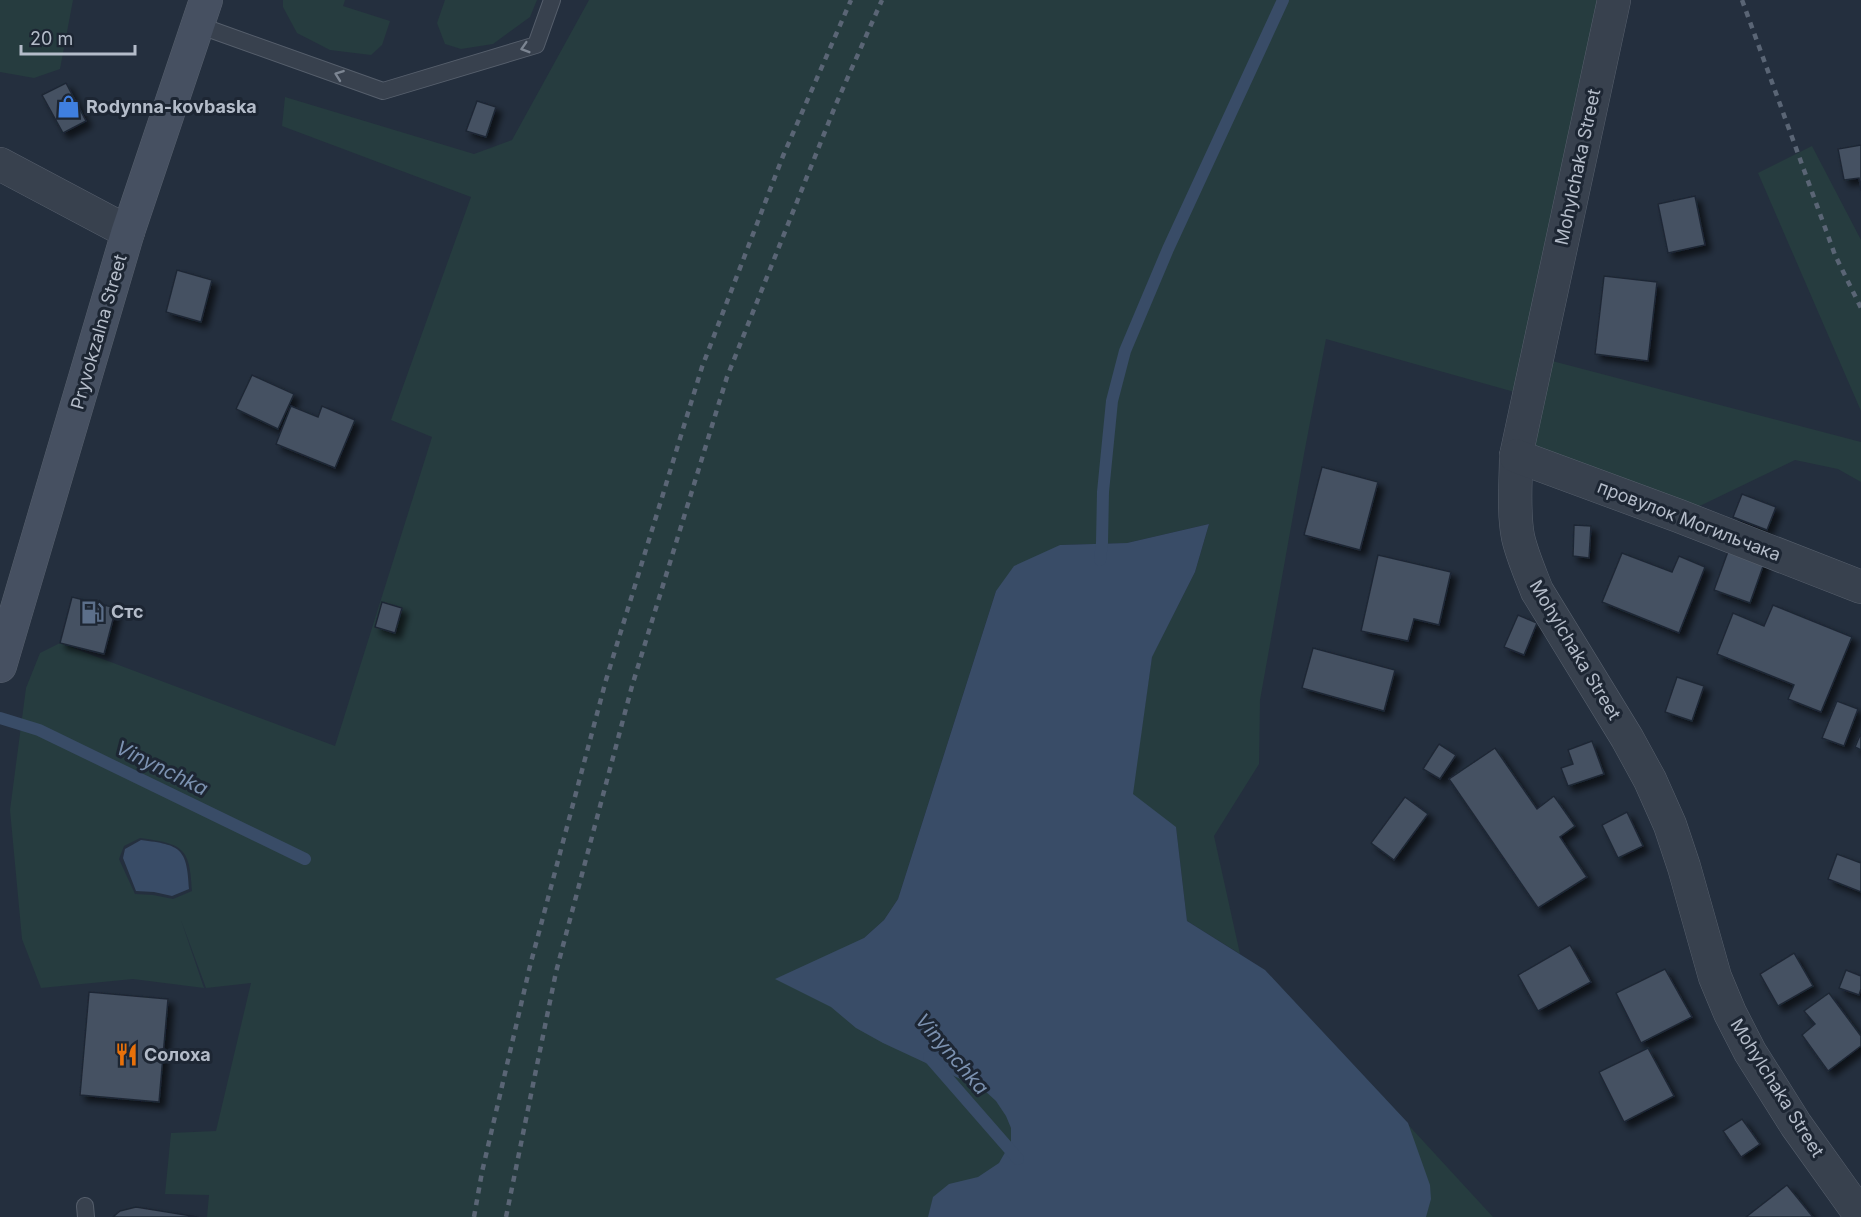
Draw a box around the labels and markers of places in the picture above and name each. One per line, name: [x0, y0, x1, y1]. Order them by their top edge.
shop icon: Rodynna-kovbaska: [55, 94, 81, 120]
place label: Rodynna-kovbaska: [86, 96, 257, 117]
fuel station icon: Стс: [80, 599, 106, 625]
place label: Стс: [111, 601, 144, 622]
restaurant icon: Солоха: [113, 1042, 139, 1068]
place label: Солоха: [144, 1044, 211, 1065]

